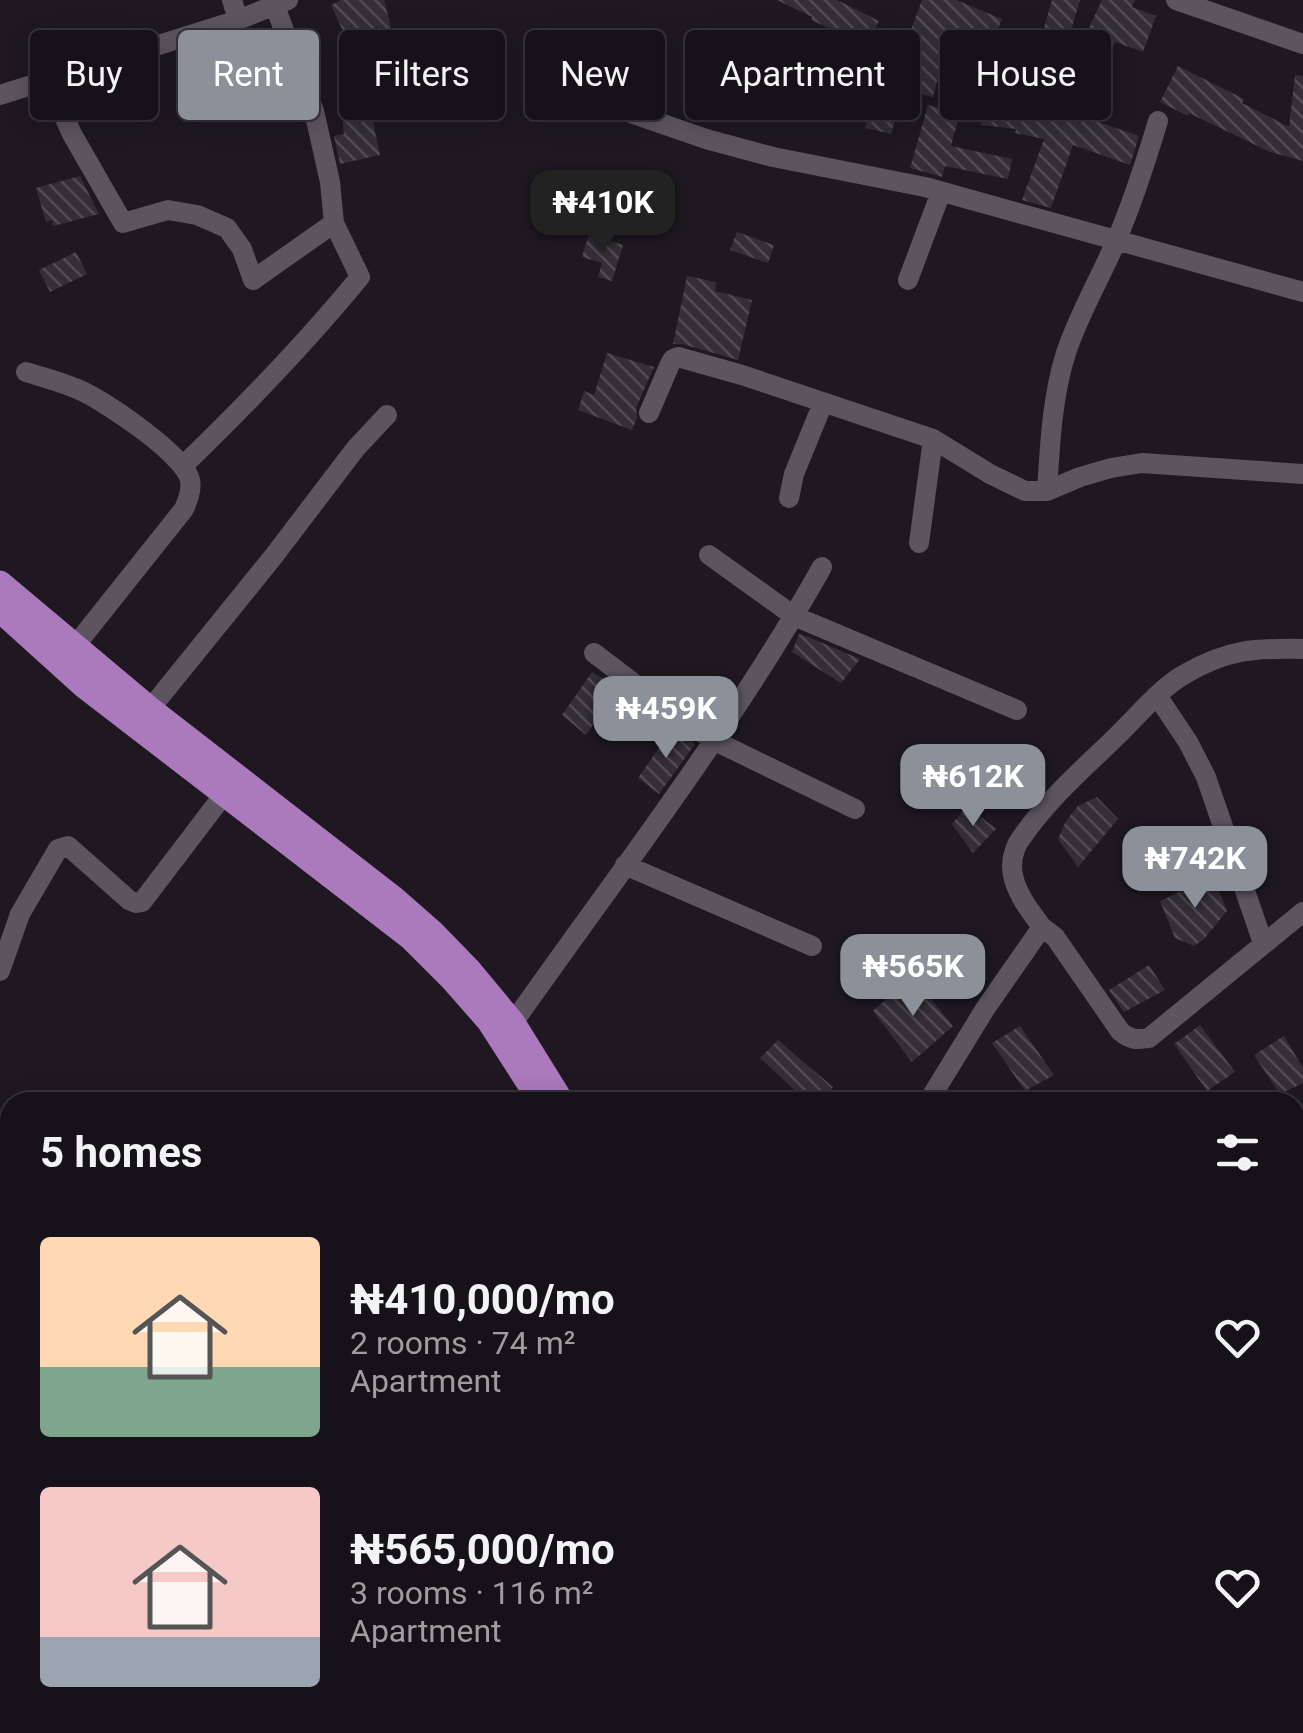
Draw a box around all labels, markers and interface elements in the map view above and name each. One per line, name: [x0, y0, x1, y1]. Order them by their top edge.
chip: Buy: [30, 30, 158, 120]
chip: Rent: [178, 30, 319, 120]
chip: Filters: [339, 30, 505, 120]
chip: New: [525, 30, 665, 120]
chip: Apartment: [685, 30, 920, 120]
chip: House: [940, 30, 1111, 120]
pin: ₦410K: [533, 170, 673, 255]
text: ₦410K: [552, 183, 654, 221]
pin: ₦459K: [596, 676, 736, 761]
text: ₦459K: [615, 689, 717, 727]
pin: ₦612K: [903, 744, 1043, 829]
text: ₦612K: [922, 757, 1024, 795]
pin: ₦742K: [1125, 826, 1265, 911]
text: ₦742K: [1144, 839, 1246, 877]
pin: ₦565K: [843, 934, 983, 1019]
text: ₦565K: [862, 947, 964, 985]
icon: filters: [1210, 1125, 1265, 1180]
text: 5 homes: [40, 1128, 202, 1177]
text: ₦410,000/mo: [350, 1275, 615, 1324]
icon: home: [120, 1277, 240, 1397]
icon: heart: [1210, 1310, 1265, 1365]
text: 2 rooms · 74 m²: [350, 1324, 575, 1362]
text: Apartment: [350, 1362, 502, 1400]
text: ₦565,000/mo: [350, 1525, 615, 1574]
icon: home: [120, 1527, 240, 1647]
icon: heart: [1210, 1560, 1265, 1615]
text: 3 rooms · 116 m²: [350, 1574, 593, 1612]
text: Apartment: [350, 1612, 502, 1650]

